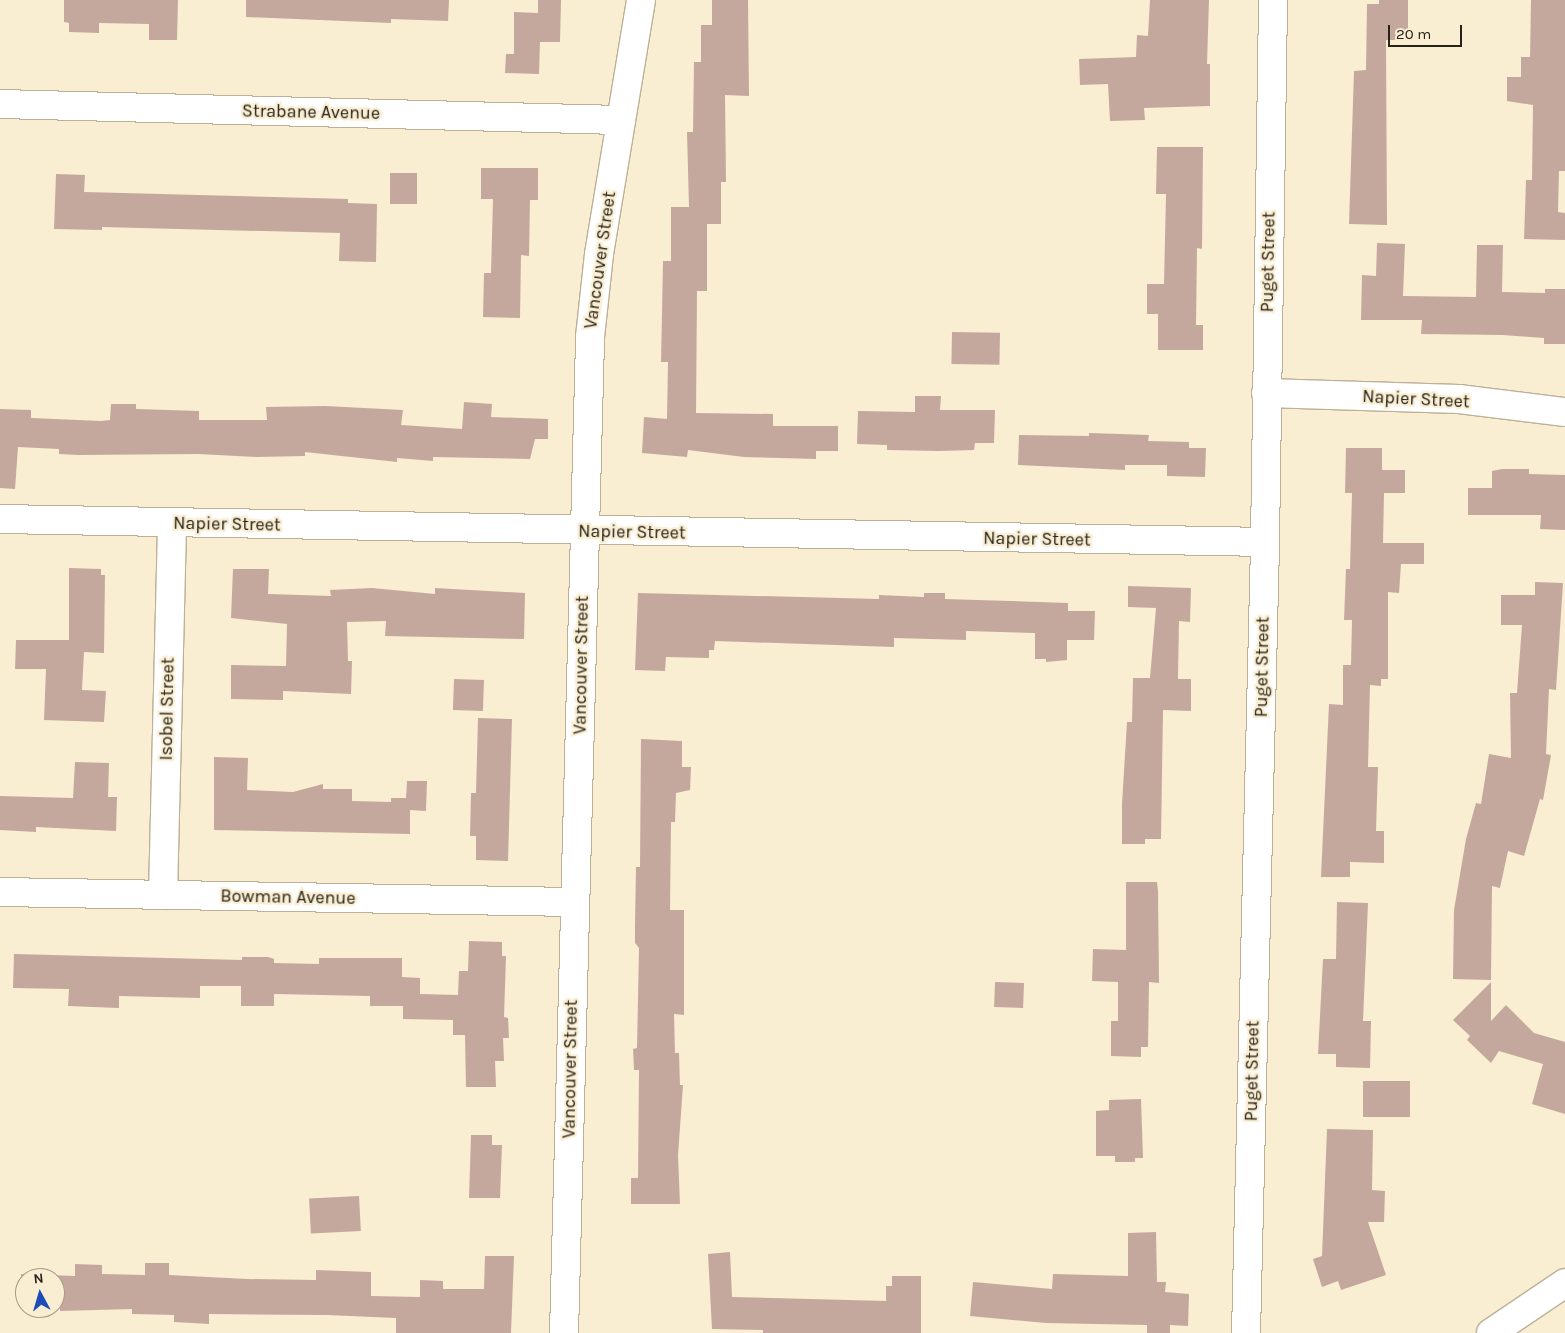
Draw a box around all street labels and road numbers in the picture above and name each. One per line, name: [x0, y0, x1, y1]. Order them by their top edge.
street label: Strabane Avenue: [242, 100, 380, 124]
street label: Vancouver Street: [580, 190, 620, 330]
street label: Puget Street: [1256, 211, 1280, 313]
street label: Napier Street: [1362, 385, 1470, 413]
street label: Napier Street: [173, 512, 281, 536]
street label: Napier Street: [578, 520, 686, 544]
street label: Napier Street: [983, 527, 1091, 551]
street label: Vancouver Street: [569, 595, 593, 735]
street label: Puget Street: [1250, 616, 1274, 718]
street label: Isobel Street: [155, 657, 179, 761]
street label: Bowman Avenue: [220, 885, 356, 909]
street label: Vancouver Street: [558, 999, 582, 1139]
street label: Puget Street: [1240, 1020, 1264, 1122]

